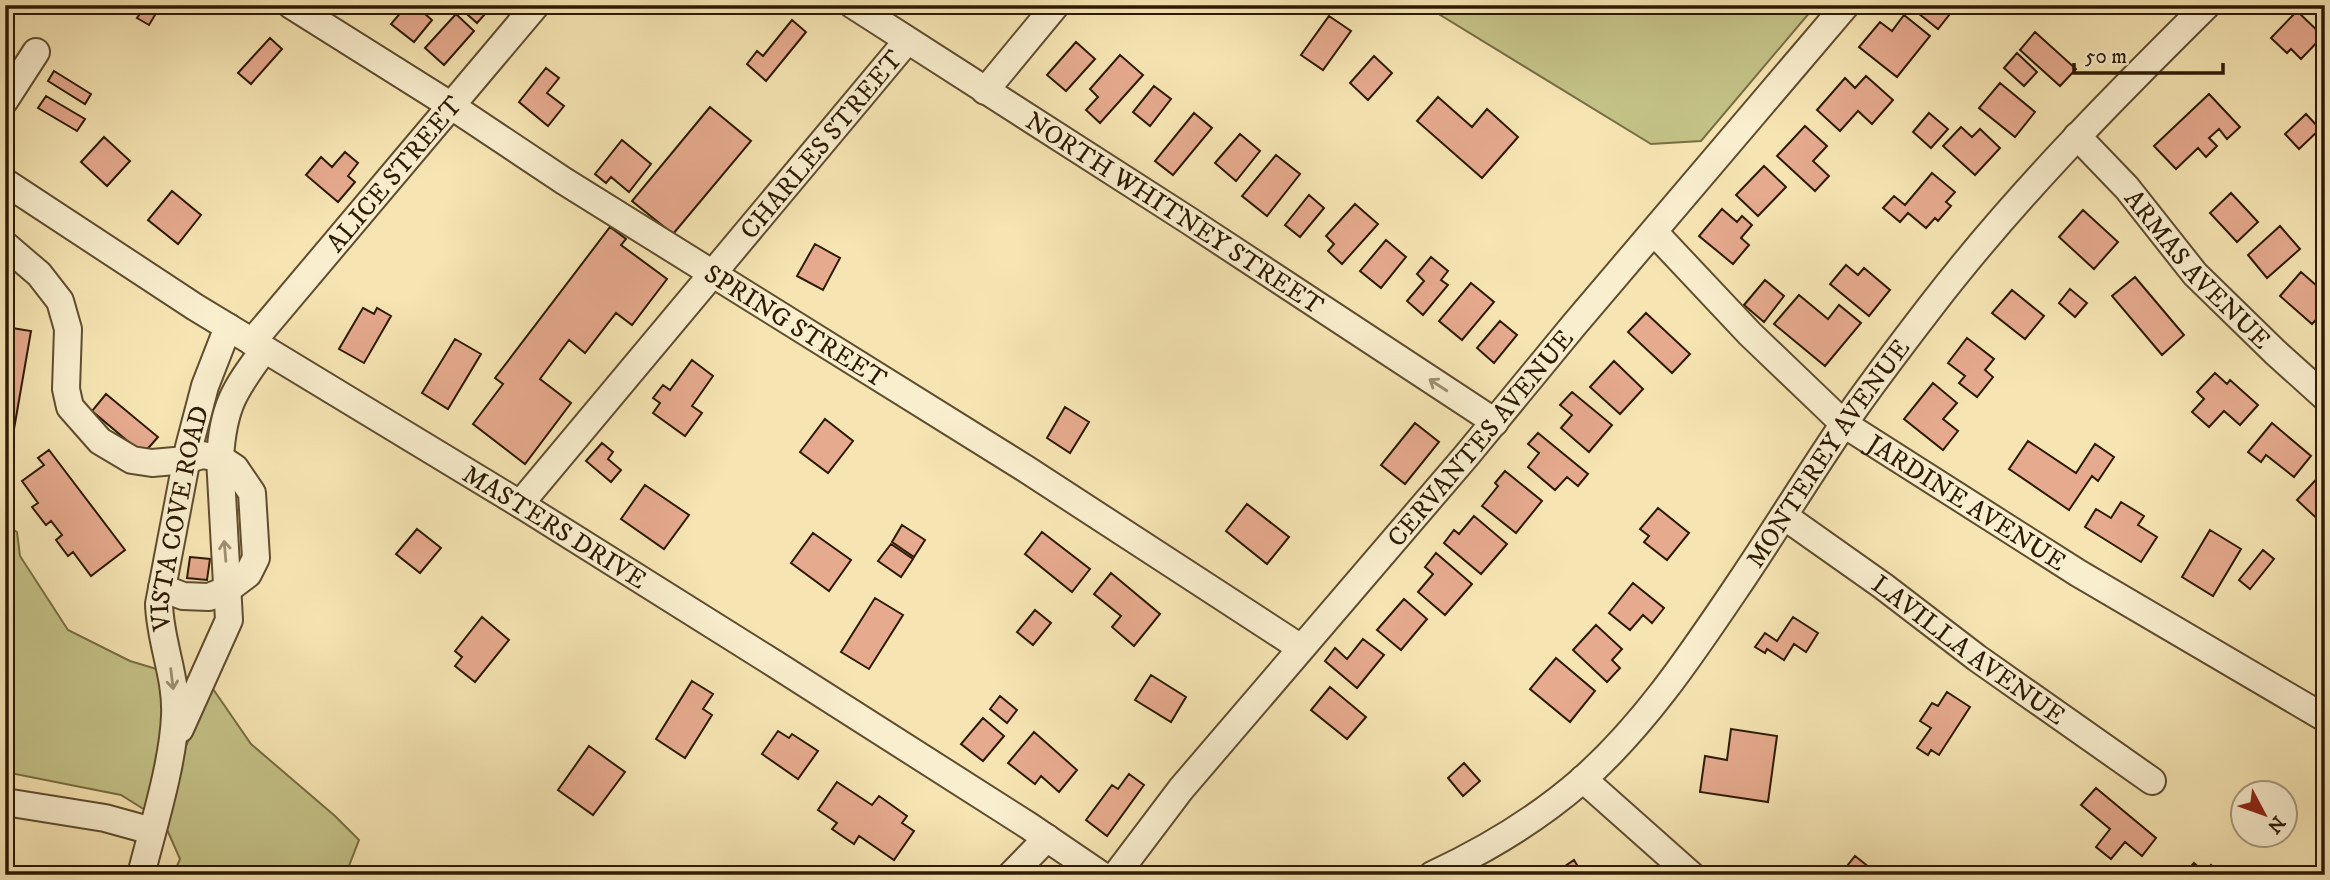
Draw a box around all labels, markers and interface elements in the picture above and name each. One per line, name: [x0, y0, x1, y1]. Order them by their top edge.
scale bar: [2074, 32, 2223, 76]
street label: CHARLES STREET: [733, 44, 911, 246]
text: 50 m: [2085, 44, 2127, 70]
street label: ALICE STREET: [320, 90, 470, 260]
street label: NORTH WHITNEY STREET: [1019, 105, 1330, 323]
street label: ARMAS AVENUE: [2117, 183, 2277, 357]
street label: SPRING STREET: [698, 258, 893, 396]
street label: CERVANTES AVENUE: [1381, 323, 1582, 554]
street label: MONTEREY AVENUE: [1739, 333, 1918, 574]
one-way arrow: [1428, 378, 1448, 392]
street label: VISTA COVE ROAD: [144, 402, 217, 634]
street label: JARDINE AVENUE: [1859, 427, 2072, 579]
street label: MASTERS DRIVE: [456, 458, 652, 597]
one-way arrow: [218, 541, 231, 563]
street label: LAVILLA AVENUE: [1865, 568, 2071, 733]
one-way arrow: [165, 667, 178, 689]
north arrow: [2228, 778, 2298, 848]
text: N: [2262, 811, 2289, 838]

